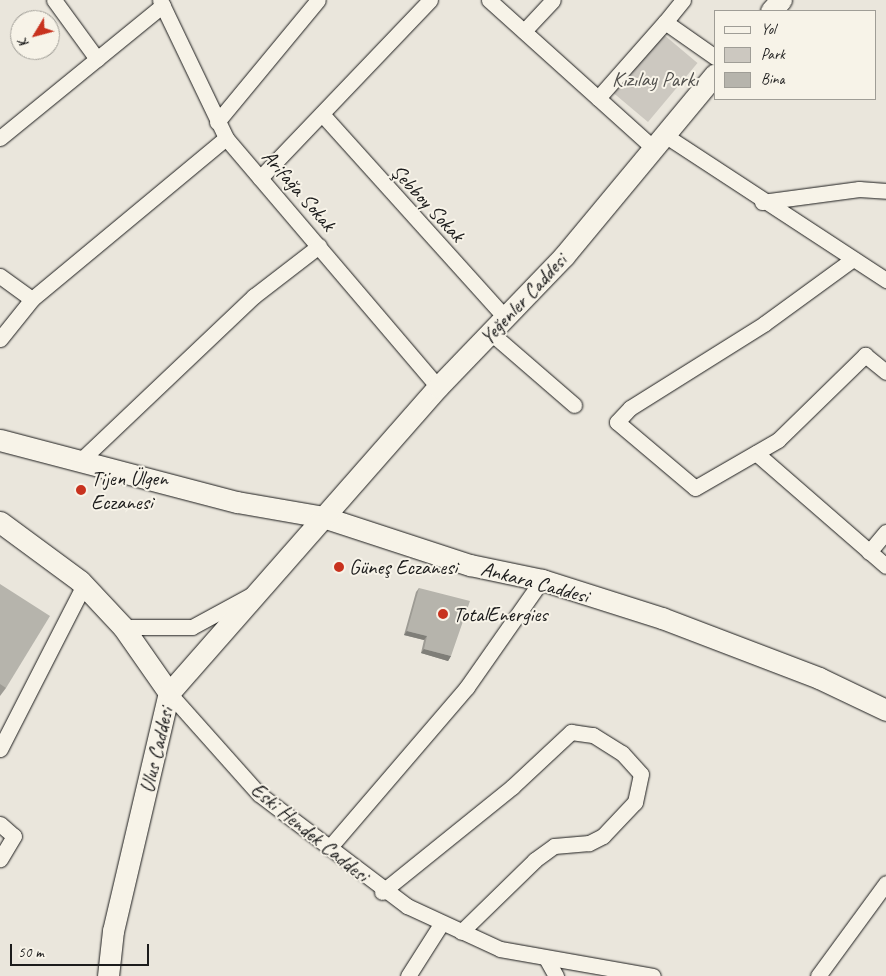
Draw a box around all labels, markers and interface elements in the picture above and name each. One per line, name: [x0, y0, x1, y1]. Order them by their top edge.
north arrow: [10, 10, 60, 60]
legend: [714, 10, 876, 100]
text: Yol: [761, 20, 776, 39]
text: K: [14, 36, 32, 52]
text: Park: [761, 45, 785, 64]
park label: Kızılay Parkı: [611, 66, 699, 92]
text: Bina: [761, 70, 785, 89]
street label: Arifağa Sokak: [257, 144, 341, 236]
street label: Şebboy Sokak: [386, 159, 470, 247]
street label: Yeğenler Caddesi: [474, 248, 572, 350]
place label: Tijen Ülgen Eczanesi: [91, 465, 168, 515]
marker: Tijen Ülgen Eczanesi: [75, 484, 87, 496]
place label: Güneş Eczanesi: [349, 554, 457, 580]
street label: Ankara Caddesi: [478, 555, 592, 609]
marker: Güneş Eczanesi: [333, 561, 345, 573]
place label: TotalEnergies: [453, 601, 547, 627]
marker: TotalEnergies: [437, 608, 449, 620]
street label: Ulus Caddesi: [134, 704, 178, 796]
street label: Eski Hendek Caddesi: [246, 777, 374, 887]
scale bar: [12, 934, 151, 966]
text: 50 m: [18, 943, 44, 962]

